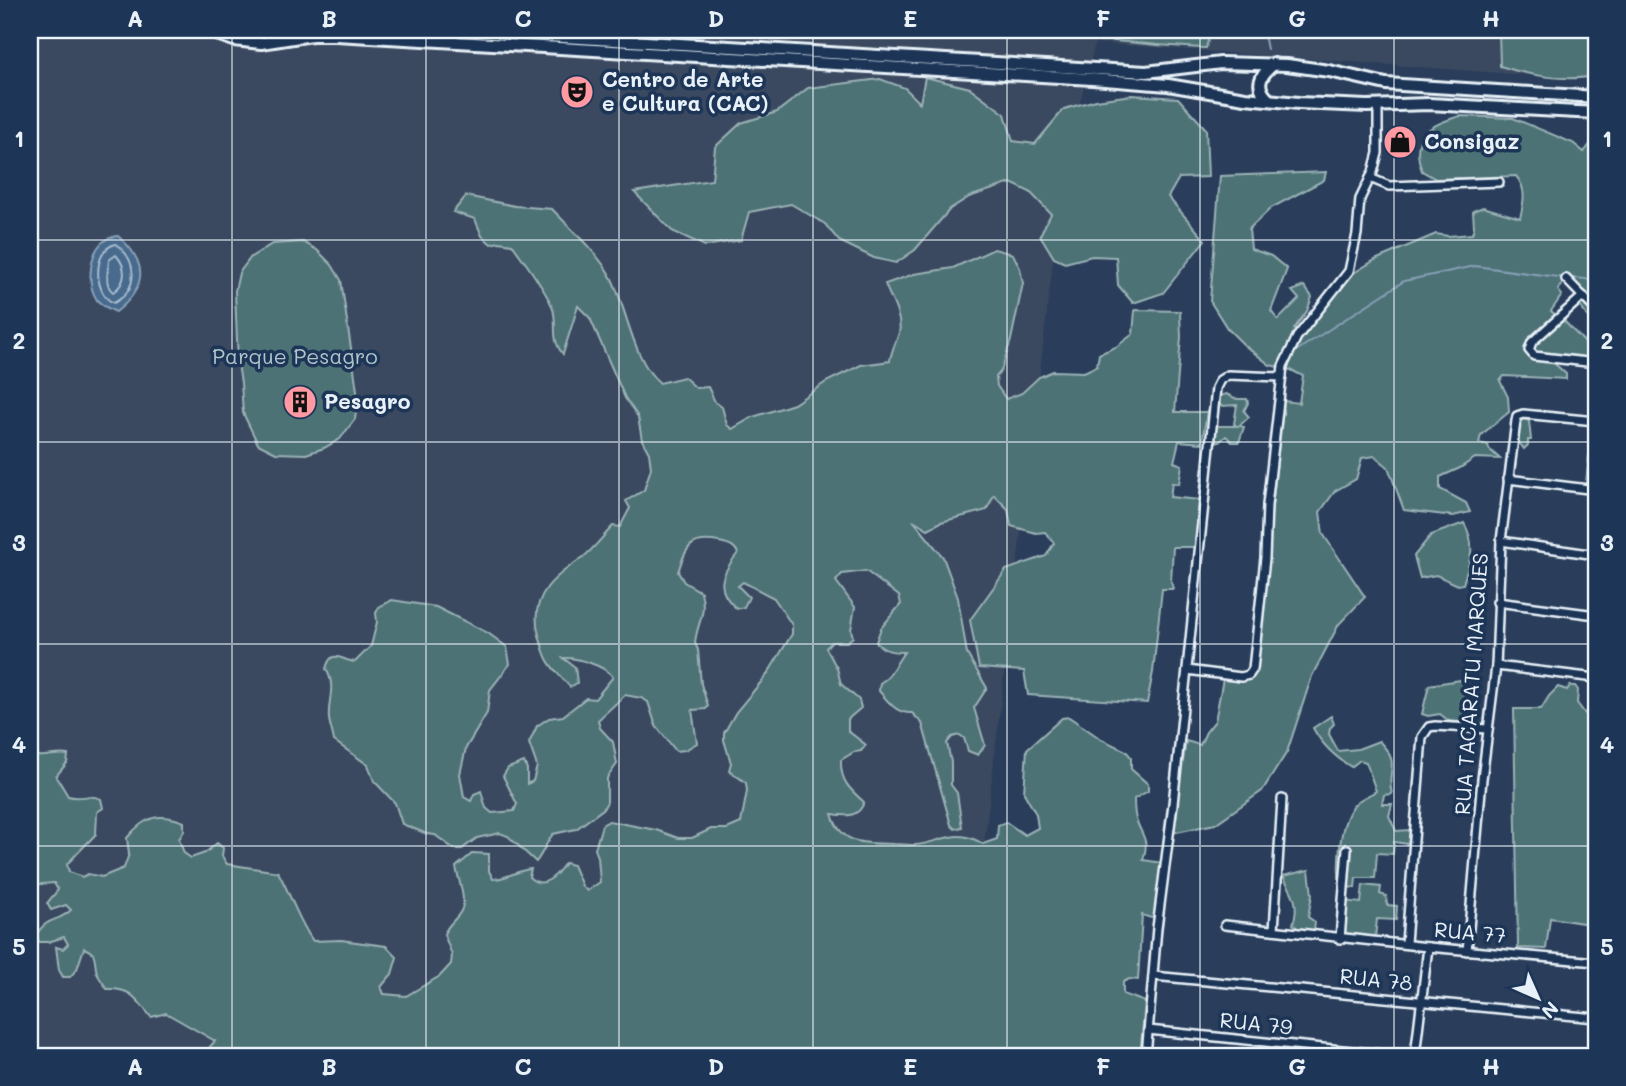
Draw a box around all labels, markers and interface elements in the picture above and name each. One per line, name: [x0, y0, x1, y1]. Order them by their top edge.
text: A: [127, 3, 143, 33]
text: B: [321, 3, 337, 33]
text: C: [514, 3, 532, 33]
text: D: [708, 3, 724, 33]
text: E: [903, 3, 917, 33]
text: F: [1096, 3, 1110, 33]
text: G: [1288, 3, 1306, 33]
text: H: [1482, 3, 1500, 33]
place label: Centro de Arte e Cultura (CAC): [602, 65, 769, 116]
theatre icon: Centro de Arte e Cultura (CAC): [558, 73, 596, 111]
text: 1: [14, 123, 24, 153]
shop icon: Consigaz: [1381, 123, 1419, 161]
text: 1: [1602, 123, 1612, 153]
place label: Consigaz: [1424, 127, 1519, 154]
text: 2: [13, 325, 25, 355]
text: 2: [1601, 325, 1613, 355]
park label: Parque Pesagro: [212, 342, 378, 369]
building icon: Pesagro: [281, 383, 319, 421]
place label: Pesagro: [324, 387, 411, 414]
text: 3: [12, 527, 26, 557]
text: 3: [1600, 527, 1614, 557]
street label: RUA TACARATU MARQUES: [1448, 552, 1493, 816]
text: 4: [12, 729, 26, 759]
text: 4: [1600, 729, 1614, 759]
street label: RUA 77: [1433, 915, 1507, 948]
text: 5: [12, 931, 26, 961]
text: 5: [1600, 931, 1614, 961]
street label: RUA 78: [1338, 961, 1414, 996]
north arrow: [1504, 964, 1574, 1034]
text: N: [1536, 996, 1564, 1024]
street label: RUA 79: [1219, 1005, 1294, 1040]
text: A: [127, 1051, 143, 1081]
text: B: [321, 1051, 337, 1081]
text: C: [514, 1051, 532, 1081]
text: D: [708, 1051, 724, 1081]
text: E: [903, 1051, 917, 1081]
text: F: [1096, 1051, 1110, 1081]
text: G: [1288, 1051, 1306, 1081]
text: H: [1482, 1051, 1500, 1081]

